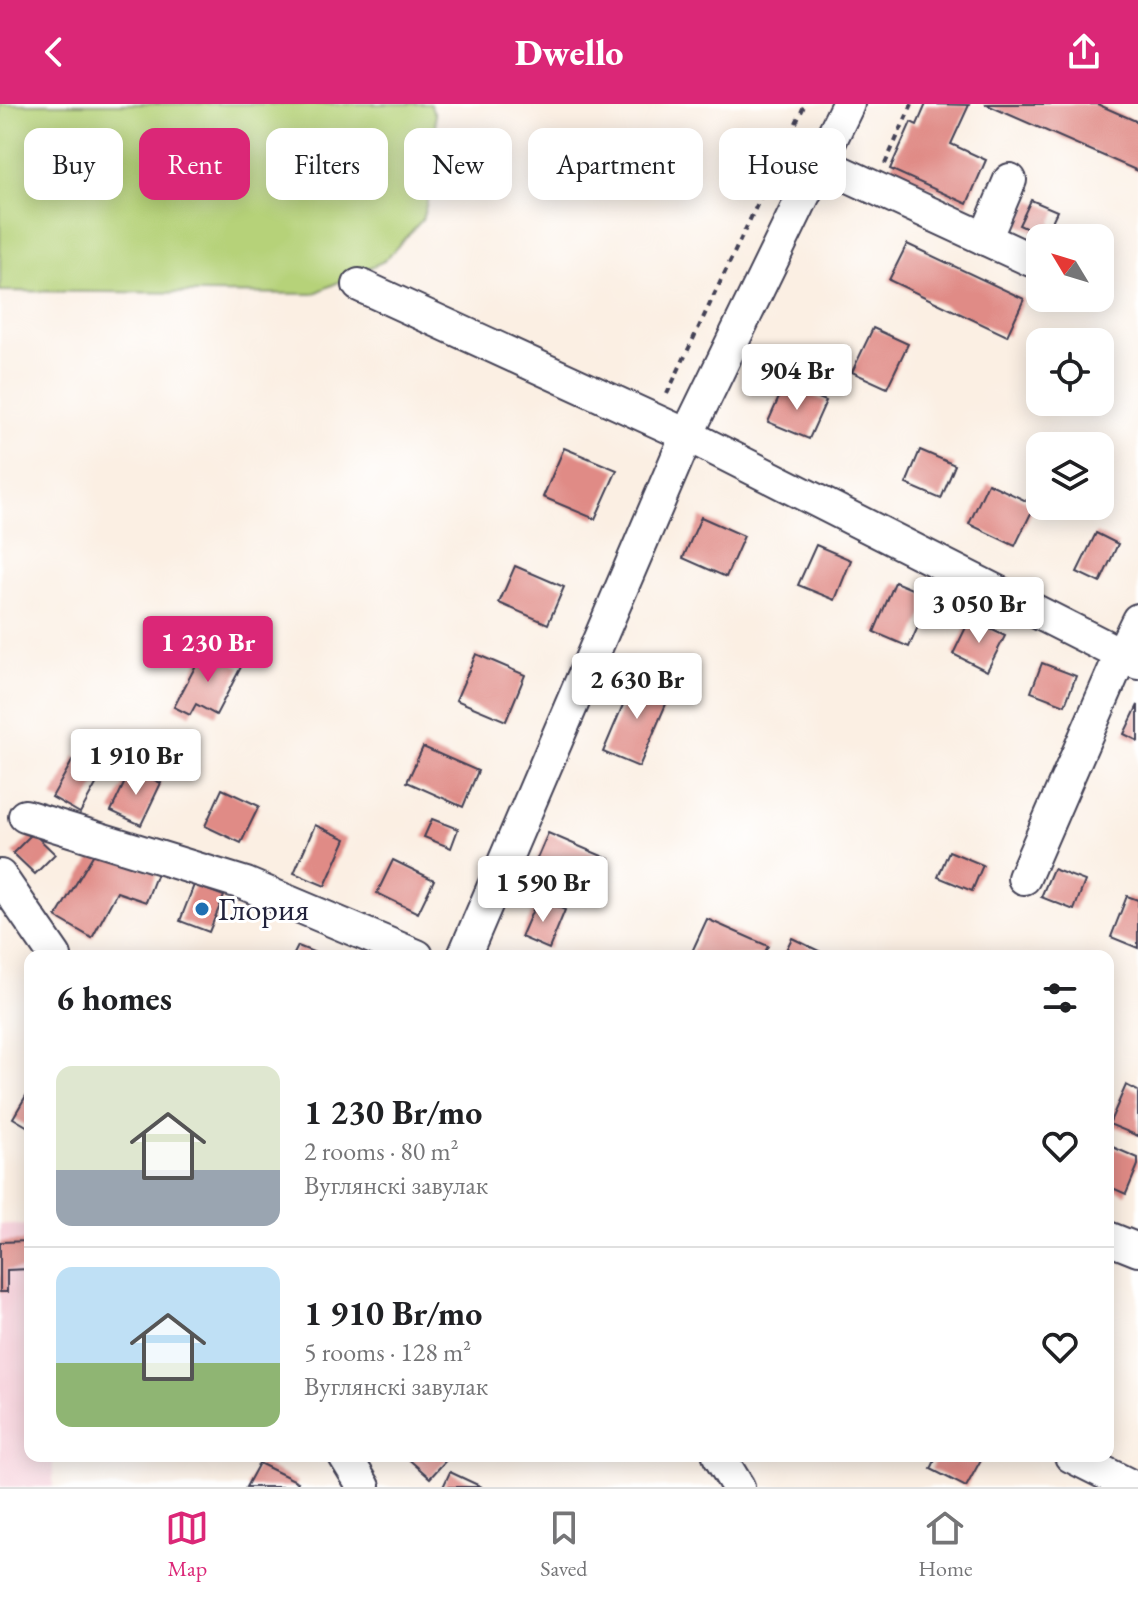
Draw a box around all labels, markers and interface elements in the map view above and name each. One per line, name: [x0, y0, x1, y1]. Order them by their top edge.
text: Dwello: [515, 29, 623, 76]
icon: back: [32, 30, 76, 74]
icon: share: [1062, 30, 1106, 74]
chip: Buy: [24, 128, 123, 200]
chip: Rent: [139, 128, 250, 200]
chip: Filters: [266, 128, 388, 200]
chip: New: [404, 128, 512, 200]
chip: Apartment: [528, 128, 703, 200]
chip: House: [719, 128, 846, 200]
north arrow: [1026, 224, 1114, 312]
map controls: [1026, 224, 1114, 520]
button: locate: [1026, 328, 1114, 416]
pin: 904 Br: [732, 344, 862, 412]
text: 904 Br: [760, 353, 834, 387]
button: layers: [1026, 432, 1114, 520]
pin: 3 050 Br: [896, 577, 1062, 645]
text: 3 050 Br: [932, 586, 1026, 620]
pin: 1 230 Br: [125, 616, 291, 684]
text: 1 230 Br: [161, 625, 255, 659]
pin: 2 630 Br: [554, 653, 720, 721]
text: 2 630 Br: [590, 662, 684, 696]
pin: 1 910 Br: [53, 729, 219, 797]
text: 1 910 Br: [89, 738, 183, 772]
pin: 1 590 Br: [460, 856, 626, 924]
text: 1 590 Br: [496, 865, 590, 899]
place label: Глория: [218, 888, 309, 930]
marker: Глория: [193, 900, 211, 918]
text: 6 homes: [56, 976, 172, 1020]
icon: filters: [1038, 976, 1082, 1020]
text: 1 230 Br/mo: [304, 1090, 482, 1134]
icon: home: [120, 1098, 216, 1194]
icon: heart: [1038, 1124, 1082, 1168]
text: 2 rooms · 80 m²: [304, 1134, 459, 1168]
text: Вуглянскі завулак: [304, 1168, 488, 1202]
text: 1 910 Br/mo: [304, 1291, 482, 1335]
icon: home: [120, 1299, 216, 1395]
icon: heart: [1038, 1325, 1082, 1369]
text: 5 rooms · 128 m²: [304, 1335, 471, 1369]
text: Вуглянскі завулак: [304, 1369, 488, 1403]
tab: Map: [165, 1506, 209, 1583]
tab: Saved: [540, 1506, 587, 1583]
tab: Home: [918, 1506, 973, 1583]

